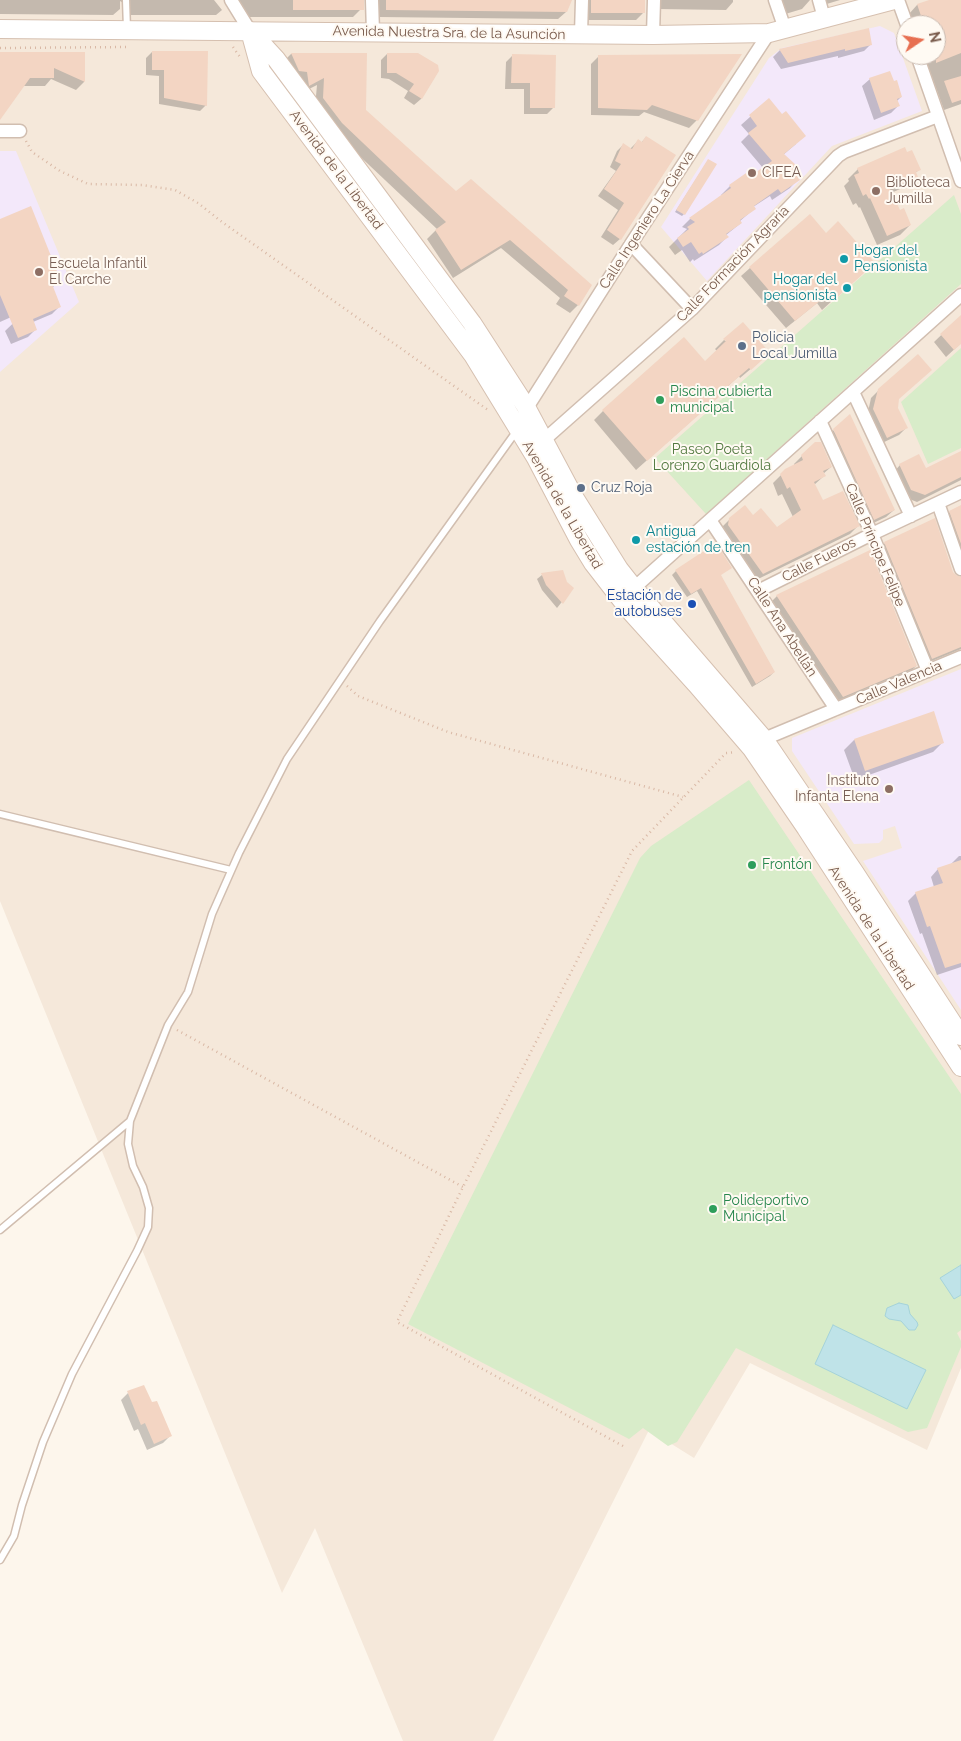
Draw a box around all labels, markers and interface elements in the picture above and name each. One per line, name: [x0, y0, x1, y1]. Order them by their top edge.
north arrow: [896, 15, 946, 65]
street label: Avenida Nuestra Sra. de la Asunción: [332, 23, 566, 43]
text: N: [926, 30, 944, 44]
street label: Avenida de la Libertad: [286, 107, 386, 233]
street label: Calle Ingeniero La Cierva: [596, 148, 698, 292]
place label: CIFEA: [762, 165, 801, 181]
marker: CIFEA: [746, 167, 758, 179]
place label: Biblioteca Jumilla: [886, 175, 950, 208]
marker: Biblioteca Jumilla: [870, 185, 882, 197]
street label: Calle Formación Agraria: [673, 202, 793, 326]
place label: Hogar del Pensionista: [854, 243, 927, 276]
marker: Hogar del Pensionista: [838, 253, 850, 265]
place label: Escuela Infantil El Carche: [49, 256, 147, 288]
marker: Escuela Infantil El Carche: [33, 266, 45, 278]
place label: Hogar del pensionista: [764, 272, 837, 304]
marker: Hogar del pensionista: [841, 282, 853, 294]
place label: Policia Local Jumilla: [752, 330, 837, 362]
marker: Policia Local Jumilla: [736, 340, 748, 352]
place label: Piscina cubierta municipal: [670, 384, 772, 417]
marker: Piscina cubierta municipal: [654, 394, 666, 406]
street label: Avenida de la Libertad: [518, 438, 606, 572]
park label: Paseo Poeta Lorenzo Guardiola: [653, 442, 771, 474]
place label: Cruz Roja: [591, 480, 652, 496]
street label: Calle Príncipe Felipe: [841, 481, 909, 609]
marker: Cruz Roja: [575, 482, 587, 494]
place label: Antigua estación de tren: [646, 524, 750, 556]
marker: Antigua estación de tren: [630, 534, 642, 546]
street label: Calle Fueros: [779, 534, 859, 586]
street label: Calle Ana Abellán: [744, 574, 820, 680]
place label: Estación de autobuses: [607, 588, 682, 620]
marker: Estación de autobuses: [686, 598, 698, 610]
street label: Calle Valencia: [854, 657, 944, 709]
place label: Instituto Infanta Elena: [795, 773, 879, 806]
marker: Instituto Infanta Elena: [883, 783, 895, 795]
place label: Frontón: [762, 857, 812, 873]
marker: Frontón: [746, 859, 758, 871]
street label: Avenida de la Libertad: [824, 863, 918, 993]
place label: Polideportivo Municipal: [723, 1193, 809, 1226]
marker: Polideportivo Municipal: [707, 1203, 719, 1215]

